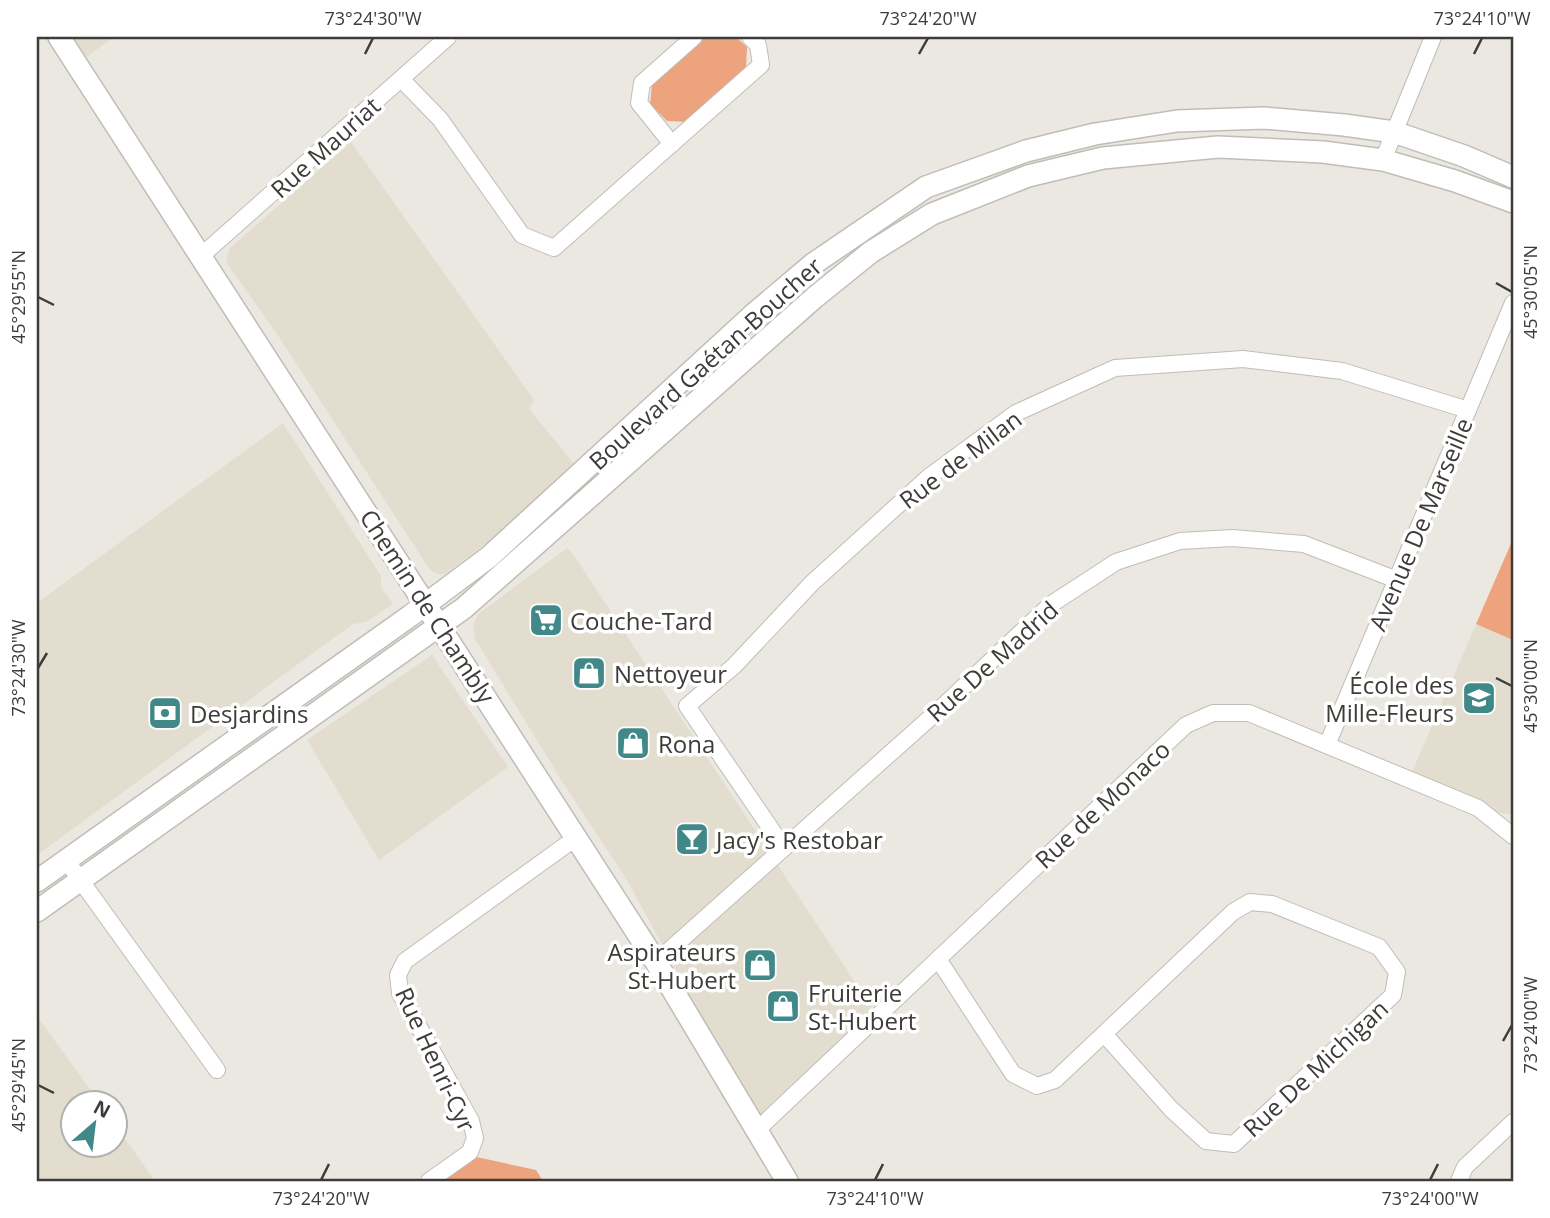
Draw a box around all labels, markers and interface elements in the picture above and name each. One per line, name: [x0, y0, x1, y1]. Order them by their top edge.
text: 73°24'30"W: [324, 6, 422, 30]
text: 73°24'20"W: [879, 6, 977, 30]
text: 73°24'10"W: [1433, 6, 1531, 30]
street label: Rue Mauriat: [263, 89, 387, 205]
text: 45°30'05"N: [1518, 245, 1542, 339]
street label: Boulevard Gaétan-Boucher: [581, 249, 829, 477]
text: 45°29'55"N: [6, 250, 30, 344]
street label: Rue de Milan: [892, 402, 1028, 516]
street label: Avenue De Marseille: [1360, 413, 1480, 635]
street label: Chemin de Chambly: [353, 503, 504, 710]
street label: Rue De Madrid: [919, 593, 1065, 729]
supermarket icon: Couche-Tard: [527, 601, 565, 639]
place label: Couche-Tard: [570, 604, 713, 637]
text: 73°24'30"W: [6, 619, 30, 717]
text: 45°30'00"N: [1518, 639, 1542, 733]
shop icon: Nettoyeur: [570, 654, 608, 692]
place label: Nettoyeur: [614, 657, 727, 690]
place label: École des Mille-Fleurs: [1325, 668, 1454, 729]
school or university icon: École des Mille-Fleurs: [1460, 679, 1498, 717]
bank icon: Desjardins: [146, 694, 184, 732]
place label: Desjardins: [190, 697, 308, 730]
shop icon: Rona: [614, 724, 652, 762]
place label: Rona: [658, 727, 715, 760]
street label: Rue de Monaco: [1027, 733, 1177, 875]
bar icon: Jacy's Restobar: [673, 820, 711, 858]
place label: Jacy's Restobar: [714, 823, 883, 856]
place label: Aspirateurs St-Hubert: [608, 935, 736, 996]
shop icon: Aspirateurs St-Hubert: [741, 946, 779, 984]
place label: Fruiterie St-Hubert: [808, 976, 916, 1037]
text: 73°24'00"W: [1518, 976, 1542, 1074]
street label: Rue Henri-Cyr: [388, 981, 484, 1137]
shop icon: Fruiterie St-Hubert: [764, 987, 802, 1025]
street label: Rue De Michigan: [1235, 992, 1395, 1144]
text: 45°29'45"N: [6, 1038, 30, 1132]
north arrow: [60, 1088, 130, 1158]
text: N: [89, 1094, 115, 1124]
text: 73°24'20"W: [272, 1186, 370, 1210]
text: 73°24'10"W: [826, 1186, 924, 1210]
text: 73°24'00"W: [1381, 1186, 1479, 1210]

